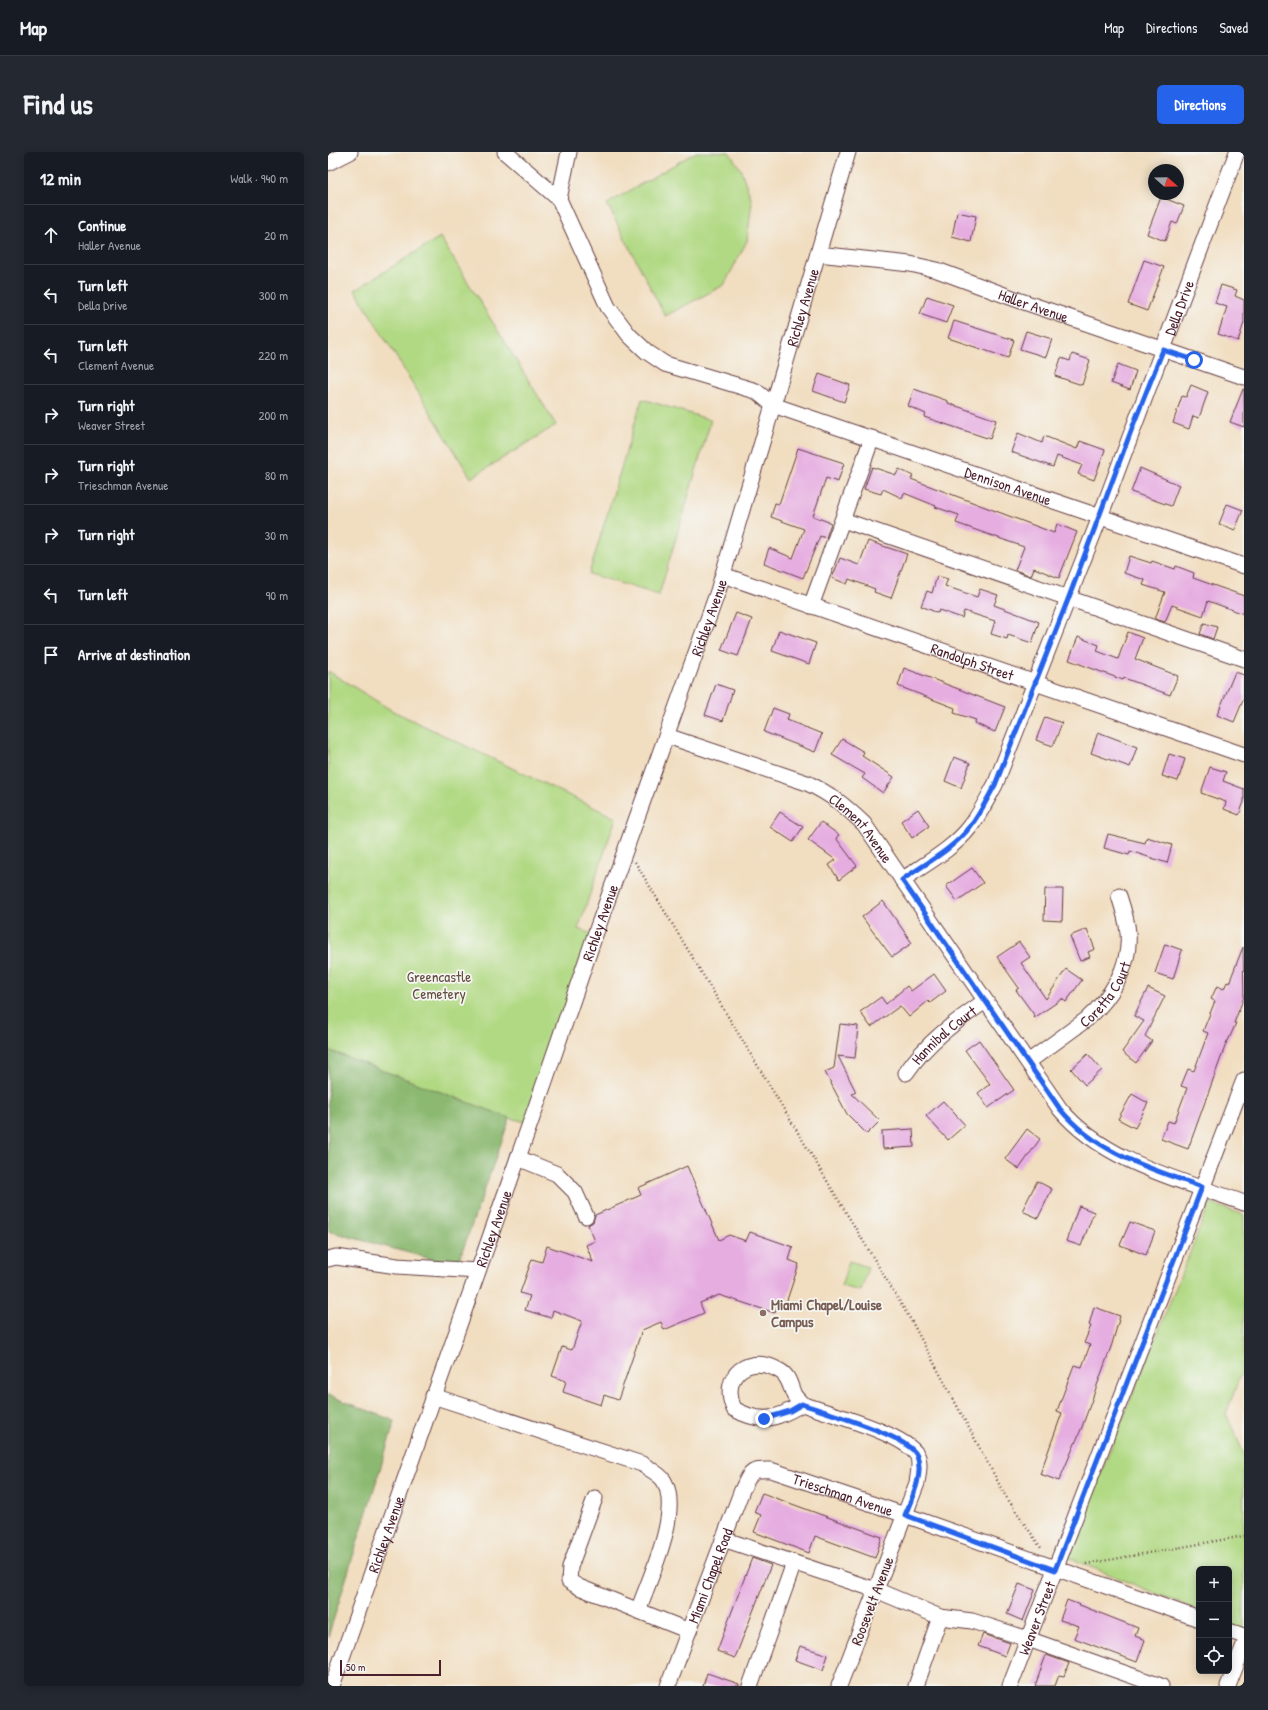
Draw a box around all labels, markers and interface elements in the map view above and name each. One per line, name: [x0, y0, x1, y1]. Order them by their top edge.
text: Map: [20, 15, 47, 41]
text: Map: [1104, 18, 1124, 37]
text: Directions: [1146, 18, 1197, 37]
text: Saved: [1219, 18, 1248, 37]
text: Find us: [24, 85, 93, 123]
button: Directions: [1157, 85, 1244, 124]
north arrow: [1148, 164, 1184, 200]
text: 12 min: [40, 167, 81, 190]
text: Walk · 940 m: [230, 169, 288, 187]
text: Continue: [78, 215, 126, 236]
icon: ahead: [40, 224, 62, 246]
text: 20 m: [264, 226, 288, 244]
text: Haller Avenue: [78, 236, 141, 254]
street label: Richley Avenue: [781, 266, 823, 349]
text: Turn left: [78, 275, 128, 296]
street label: Della Drive: [1159, 277, 1198, 338]
street label: Haller Avenue: [996, 283, 1071, 327]
icon: left: [40, 284, 62, 306]
text: 300 m: [259, 286, 288, 304]
text: Della Drive: [78, 296, 128, 314]
text: Turn left: [78, 335, 128, 356]
icon: left: [40, 344, 62, 366]
text: 220 m: [258, 346, 288, 364]
route start: [1185, 351, 1203, 369]
text: Clement Avenue: [78, 356, 154, 374]
text: Turn right: [78, 395, 134, 416]
icon: right: [40, 404, 62, 426]
text: 200 m: [258, 406, 288, 424]
text: Weaver Street: [78, 416, 145, 434]
text: Turn right: [78, 455, 134, 476]
street label: Dennison Avenue: [962, 461, 1054, 510]
icon: right: [40, 464, 62, 486]
text: 80 m: [265, 466, 288, 484]
text: Trieschman Avenue: [78, 476, 168, 494]
icon: right: [40, 524, 62, 546]
text: Turn right: [78, 524, 134, 545]
text: 30 m: [265, 526, 288, 544]
street label: Richley Avenue: [685, 576, 731, 659]
icon: left: [40, 584, 62, 606]
text: Turn left: [78, 584, 128, 605]
text: 90 m: [266, 586, 288, 604]
street label: Randolph Street: [928, 637, 1018, 686]
icon: arrive: [40, 644, 62, 666]
text: Arrive at destination: [78, 644, 190, 665]
street label: Clement Avenue: [825, 788, 898, 867]
street label: Richley Avenue: [576, 881, 623, 964]
street label: Coretta Court: [1075, 958, 1135, 1032]
park label: Greencastle Cemetery: [407, 966, 471, 1004]
street label: Hannibal Court: [906, 1000, 981, 1069]
street label: Richley Avenue: [470, 1187, 516, 1270]
place label: Miami Chapel/Louise Campus: [771, 1294, 882, 1333]
marker: Miami Chapel/Louise Campus: [758, 1308, 768, 1318]
route end: [755, 1410, 773, 1428]
street label: Trieschman Avenue: [790, 1468, 896, 1521]
street label: Richley Avenue: [362, 1493, 409, 1575]
street label: Miami Chapel Road: [682, 1525, 737, 1626]
street label: Roosevelt Avenue: [845, 1554, 899, 1648]
map controls: [1196, 1566, 1232, 1674]
button: +: [1196, 1566, 1232, 1602]
street label: Weaver Street: [1013, 1577, 1060, 1658]
button: −: [1196, 1602, 1232, 1638]
button: locate: [1196, 1638, 1232, 1674]
scale bar: [340, 1658, 441, 1677]
text: 50 m: [346, 1660, 366, 1674]

